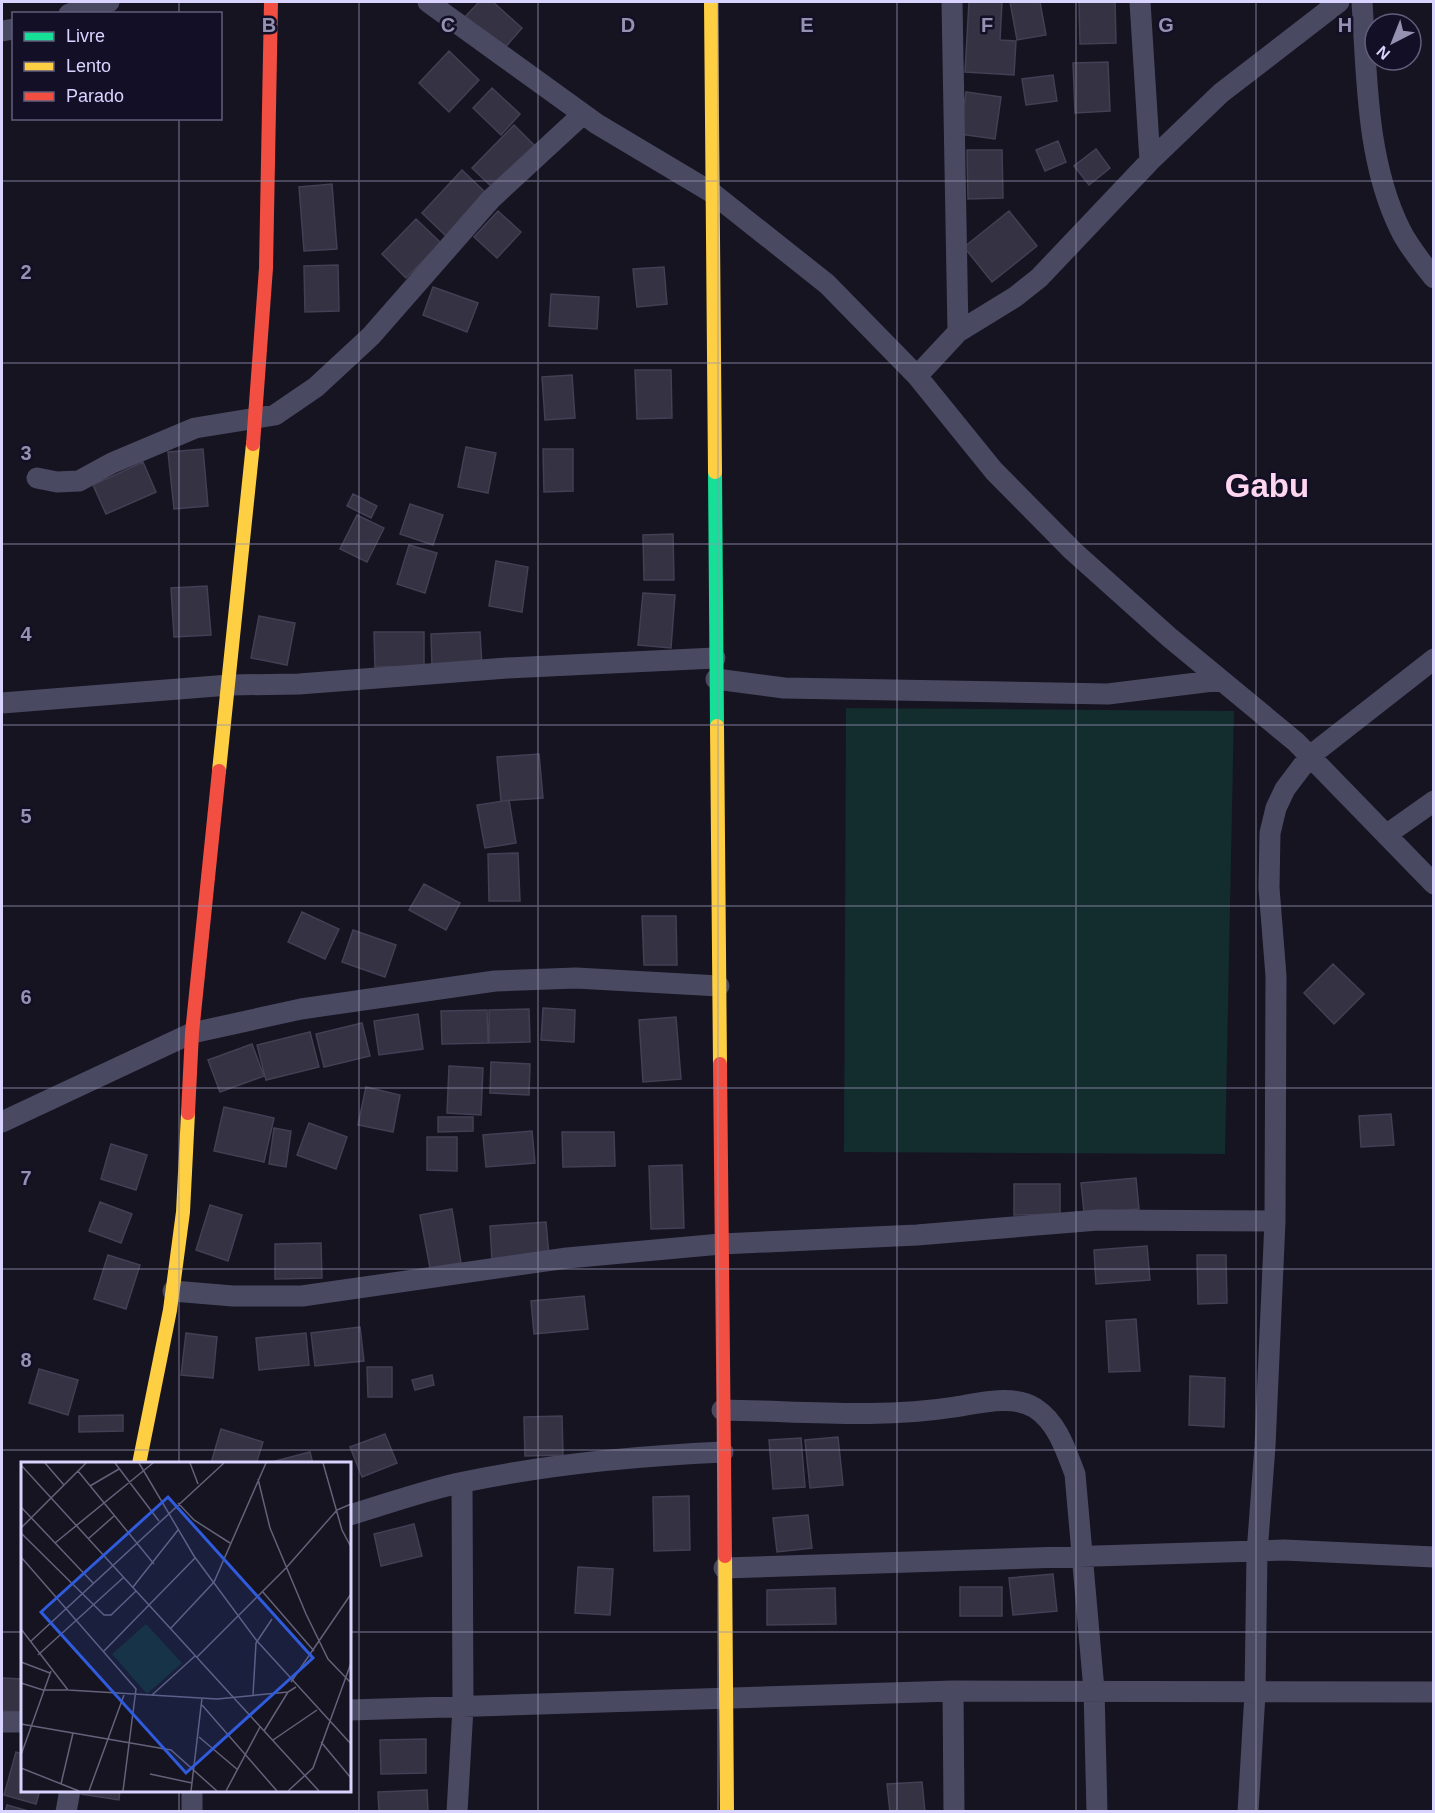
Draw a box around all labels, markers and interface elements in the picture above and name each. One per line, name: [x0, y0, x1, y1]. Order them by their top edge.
legend: [12, 12, 222, 120]
north arrow: [1363, 12, 1423, 72]
text: B: [262, 14, 276, 36]
text: C: [441, 14, 455, 36]
text: D: [621, 14, 635, 36]
text: E: [800, 14, 814, 36]
text: F: [981, 14, 993, 36]
text: G: [1158, 14, 1174, 36]
text: H: [1338, 14, 1352, 36]
text: Livre: [66, 26, 105, 46]
text: N: [1373, 43, 1393, 63]
text: Lento: [66, 56, 111, 76]
text: Parado: [66, 86, 124, 106]
text: 2: [20, 261, 32, 283]
text: 3: [20, 442, 32, 464]
district label: Gabu: [1225, 467, 1309, 504]
text: 4: [20, 623, 32, 645]
text: 5: [20, 805, 32, 827]
text: 6: [20, 986, 32, 1008]
text: 7: [20, 1167, 32, 1189]
text: 8: [20, 1349, 32, 1371]
inset map: [21, 1462, 351, 1792]

